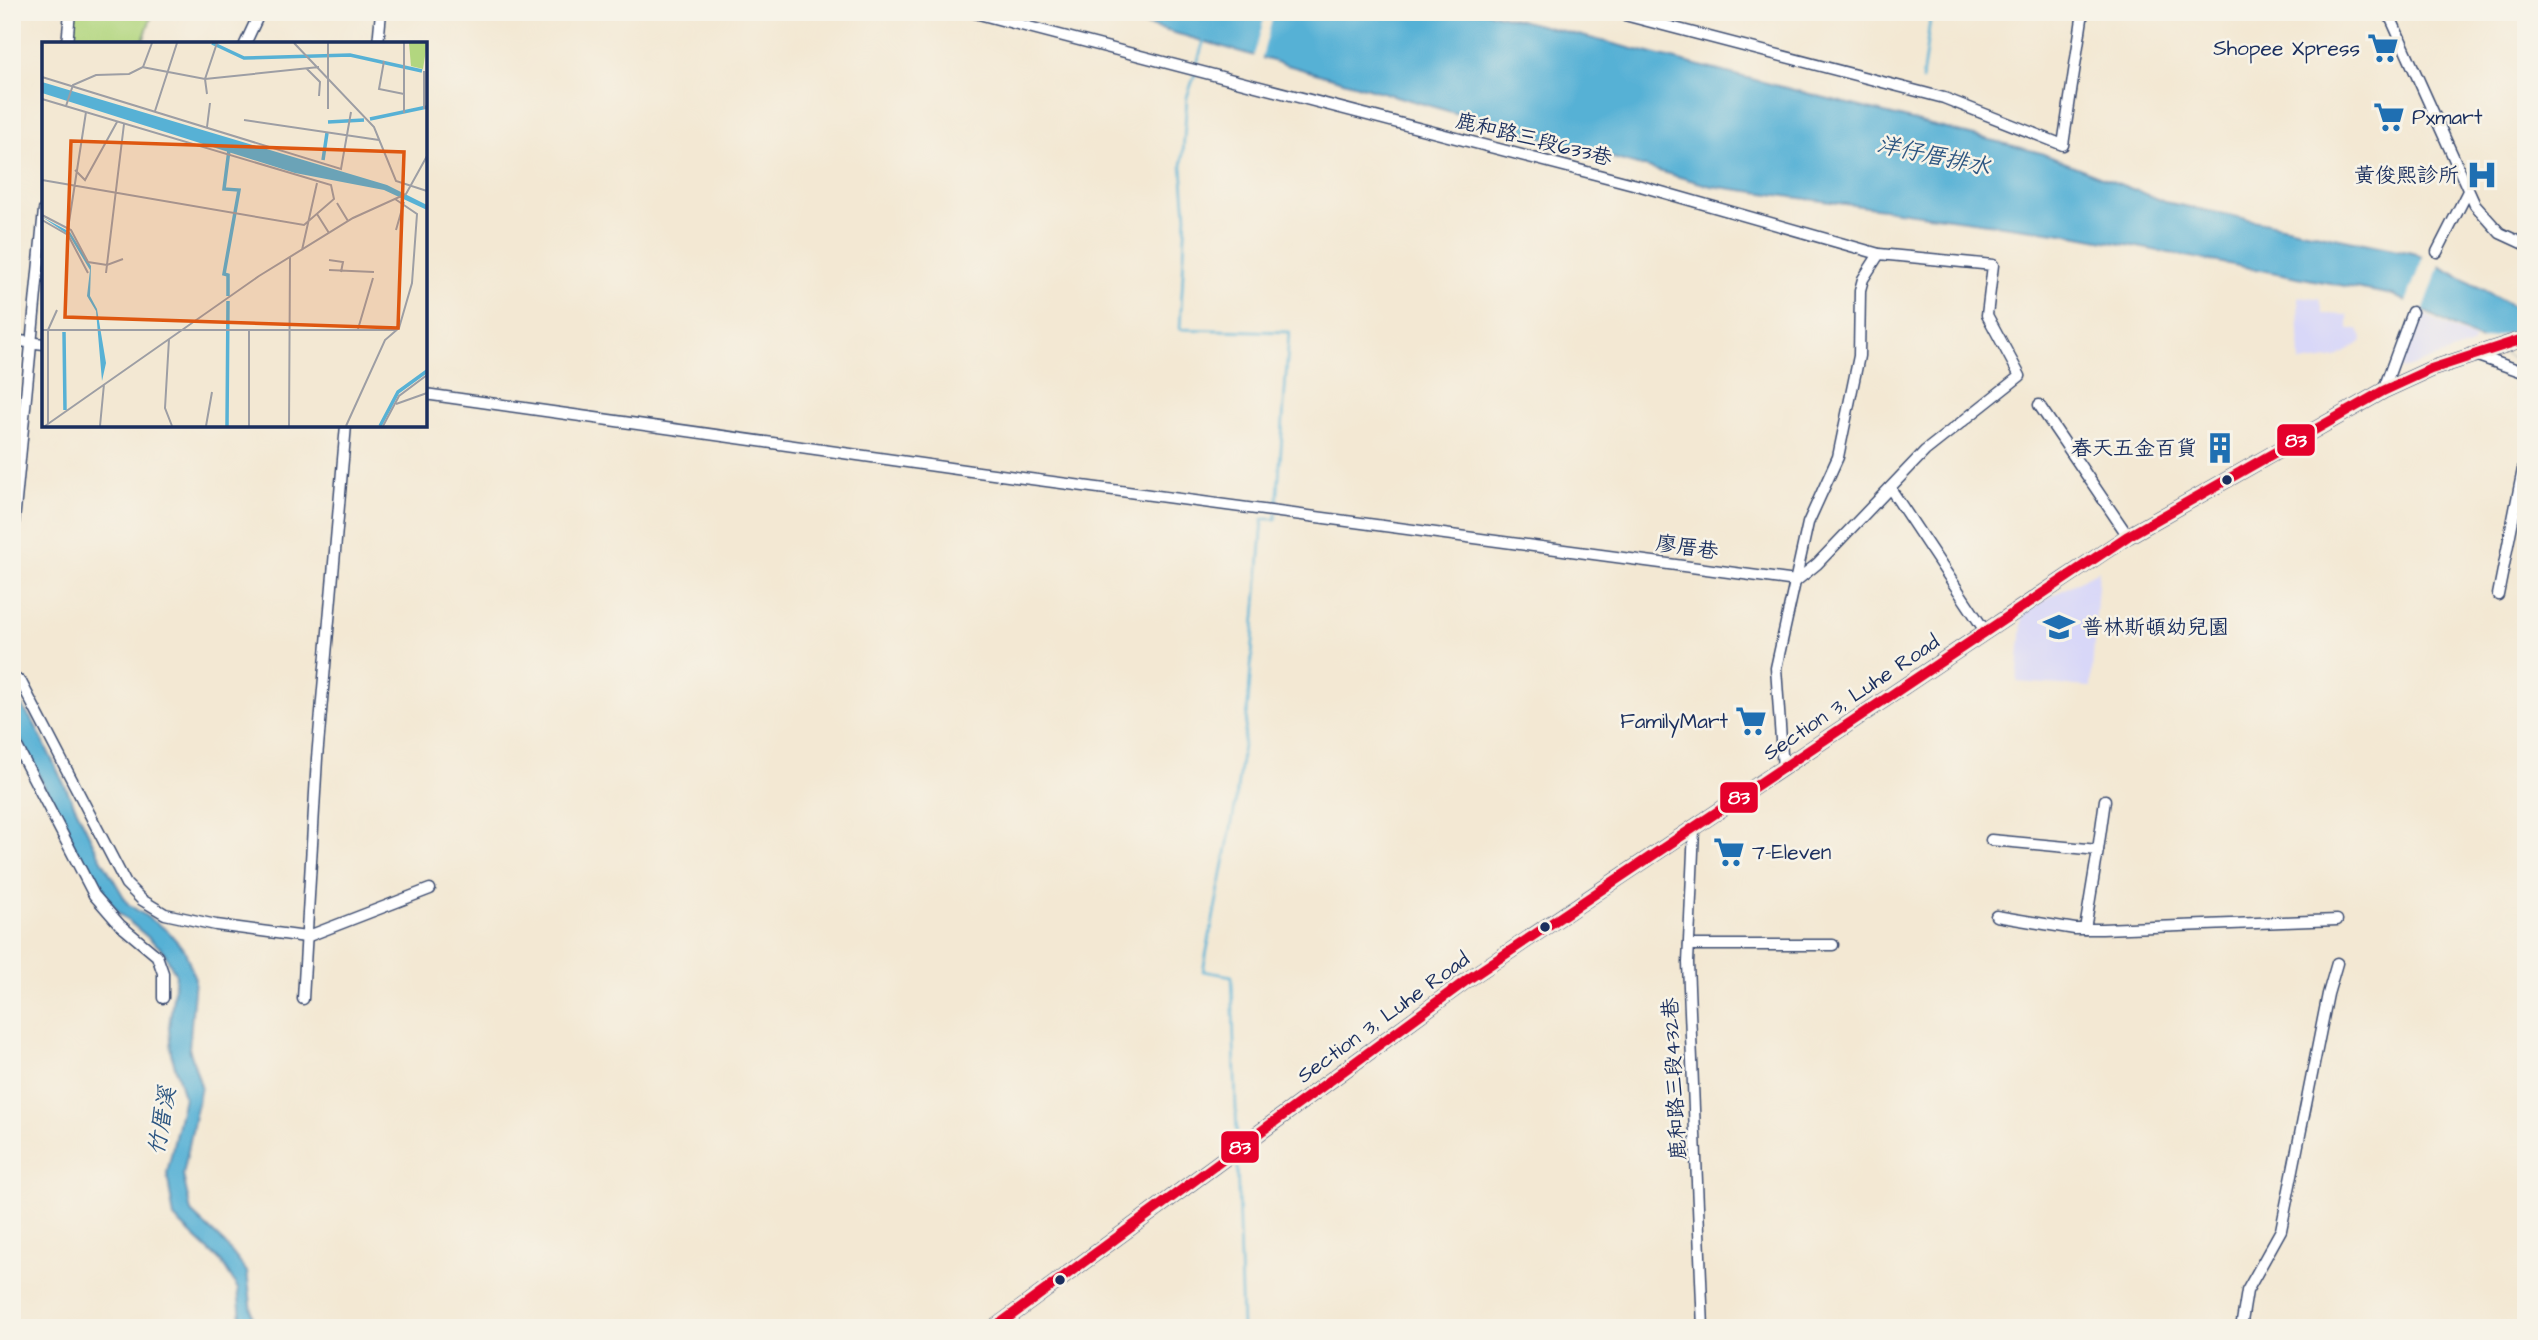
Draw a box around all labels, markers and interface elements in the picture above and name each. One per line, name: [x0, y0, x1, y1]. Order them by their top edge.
supermarket icon: Shopee Xpress: [2366, 31, 2400, 65]
place label: Shopee Xpress: [2213, 34, 2360, 64]
inset map: [42, 42, 427, 427]
supermarket icon: Pxmart: [2372, 100, 2406, 134]
place label: Pxmart: [2412, 103, 2483, 132]
street label: 鹿和路三段633巷: [1452, 106, 1615, 173]
water label: 洋仔厝排水: [1874, 128, 1994, 184]
hospital icon: 黃俊熙診所: [2465, 158, 2499, 192]
place label: 黃俊熙診所: [2354, 161, 2459, 190]
line badge: 83: [2276, 423, 2316, 457]
text: 83: [2285, 428, 2307, 455]
building icon: 春天五金百貨: [2203, 431, 2237, 465]
place label: 春天五金百貨: [2071, 434, 2197, 463]
unlabelled marker: [2220, 473, 2234, 487]
street label: 廖厝巷: [1654, 529, 1720, 566]
school or university icon: 普林斯頓幼兒園: [2042, 610, 2076, 644]
place label: 普林斯頓幼兒園: [2082, 613, 2229, 642]
street label: Section 3, Luhe Road: [1757, 627, 1945, 767]
supermarket icon: FamilyMart: [1734, 704, 1768, 738]
place label: FamilyMart: [1620, 707, 1728, 738]
line badge: 83: [1719, 781, 1759, 814]
text: 83: [1728, 785, 1750, 812]
supermarket icon: 7-Eleven: [1712, 835, 1746, 869]
place label: 7-Eleven: [1752, 838, 1831, 867]
unlabelled marker: [1538, 920, 1552, 934]
street label: Section 3, Luhe Road: [1291, 945, 1476, 1090]
street label: 鹿和路三段432巷: [1656, 997, 1693, 1161]
water label: 竹厝溪: [140, 1082, 184, 1158]
line badge: 83: [1220, 1130, 1260, 1164]
text: 83: [1229, 1135, 1251, 1162]
unlabelled marker: [1053, 1273, 1067, 1287]

